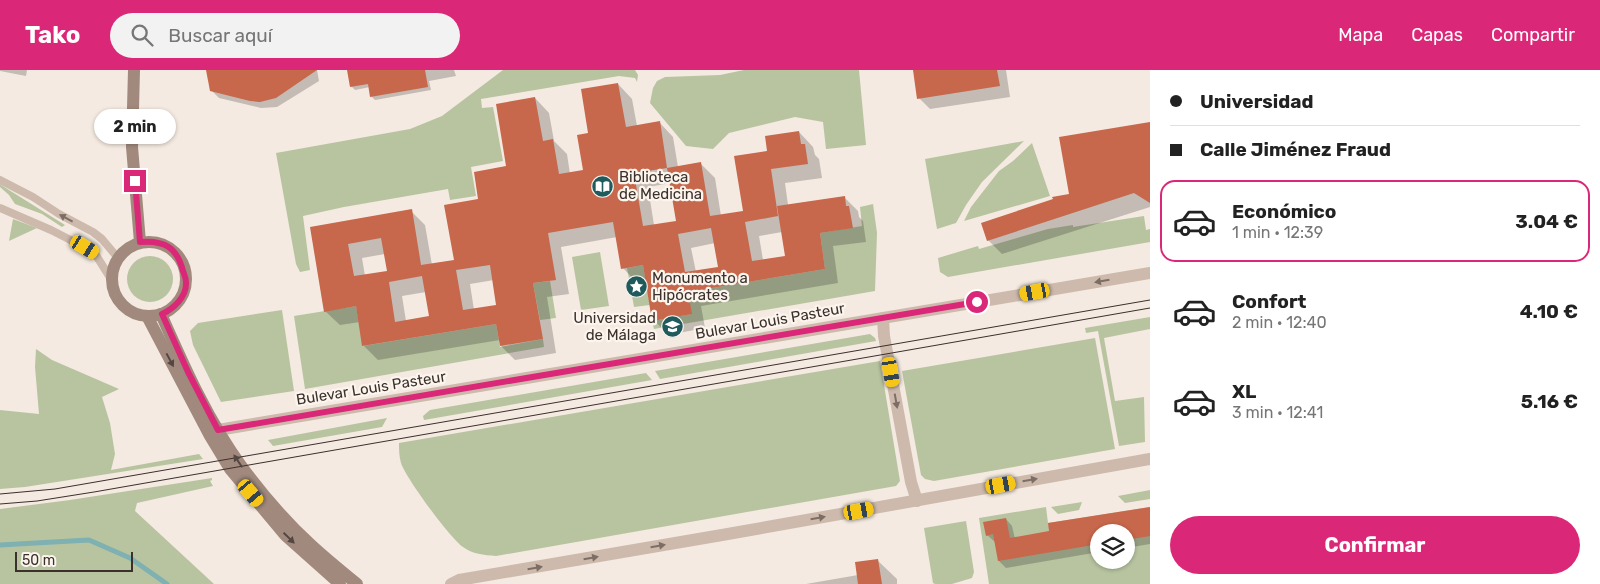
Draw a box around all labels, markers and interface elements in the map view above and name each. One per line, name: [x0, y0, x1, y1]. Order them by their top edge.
search box: [110, 13, 460, 58]
text: Tako: [25, 21, 80, 49]
icon: search: [128, 21, 156, 49]
text: Buscar aquí: [168, 24, 272, 47]
text: Mapa: [1338, 24, 1383, 46]
text: Capas: [1411, 24, 1463, 46]
text: Compartir: [1491, 24, 1575, 46]
text: Universidad: [1200, 90, 1313, 113]
callout: 2 min: [94, 108, 176, 144]
text: 2 min: [113, 117, 157, 136]
text: Calle Jiménez Fraud: [1200, 138, 1391, 161]
place label: Biblioteca de Medicina: [619, 168, 702, 203]
route end: [124, 170, 146, 192]
library icon: Biblioteca de Medicina: [591, 174, 615, 198]
icon: car: [1172, 199, 1217, 244]
text: Económico: [1232, 200, 1336, 223]
text: 3.04 €: [1515, 210, 1578, 233]
one-way arrow: [59, 214, 73, 222]
text: 1 min · 12:39: [1232, 223, 1323, 242]
car: [68, 233, 101, 261]
place label: Monumento a Hipócrates: [652, 269, 748, 304]
place icon: Monumento a Hipócrates: [624, 275, 648, 299]
one-way arrow: [1094, 277, 1110, 285]
car: [1018, 282, 1051, 302]
icon: car: [1172, 289, 1217, 334]
text: Confort: [1232, 290, 1306, 313]
route start: [966, 291, 988, 313]
street label: Bulevar Louis Pasteur: [694, 299, 846, 343]
text: 4.10 €: [1520, 300, 1578, 323]
place label: Universidad de Málaga: [573, 309, 656, 344]
text: 2 min · 12:40: [1232, 313, 1327, 332]
school or university icon: Universidad de Málaga: [660, 315, 684, 339]
one-way arrow: [166, 352, 174, 367]
car: [881, 356, 900, 388]
street label: Bulevar Louis Pasteur: [295, 367, 447, 409]
icon: car: [1172, 379, 1217, 424]
text: XL: [1232, 380, 1256, 403]
text: 5.16 €: [1521, 390, 1578, 413]
one-way arrow: [893, 393, 901, 409]
text: 3 min · 12:41: [1232, 403, 1323, 422]
one-way arrow: [233, 454, 243, 468]
car: [984, 475, 1017, 495]
one-way arrow: [1022, 476, 1038, 484]
car: [235, 477, 266, 509]
car: [842, 501, 875, 521]
one-way arrow: [811, 514, 827, 522]
button: Confirmar: [1170, 516, 1580, 574]
map controls: [1090, 524, 1135, 569]
button: layers: [1090, 524, 1135, 569]
one-way arrow: [282, 531, 294, 543]
one-way arrow: [650, 542, 666, 550]
scale bar: [15, 549, 132, 572]
text: 50 m: [22, 552, 55, 569]
one-way arrow: [583, 553, 599, 561]
one-way arrow: [527, 563, 543, 571]

